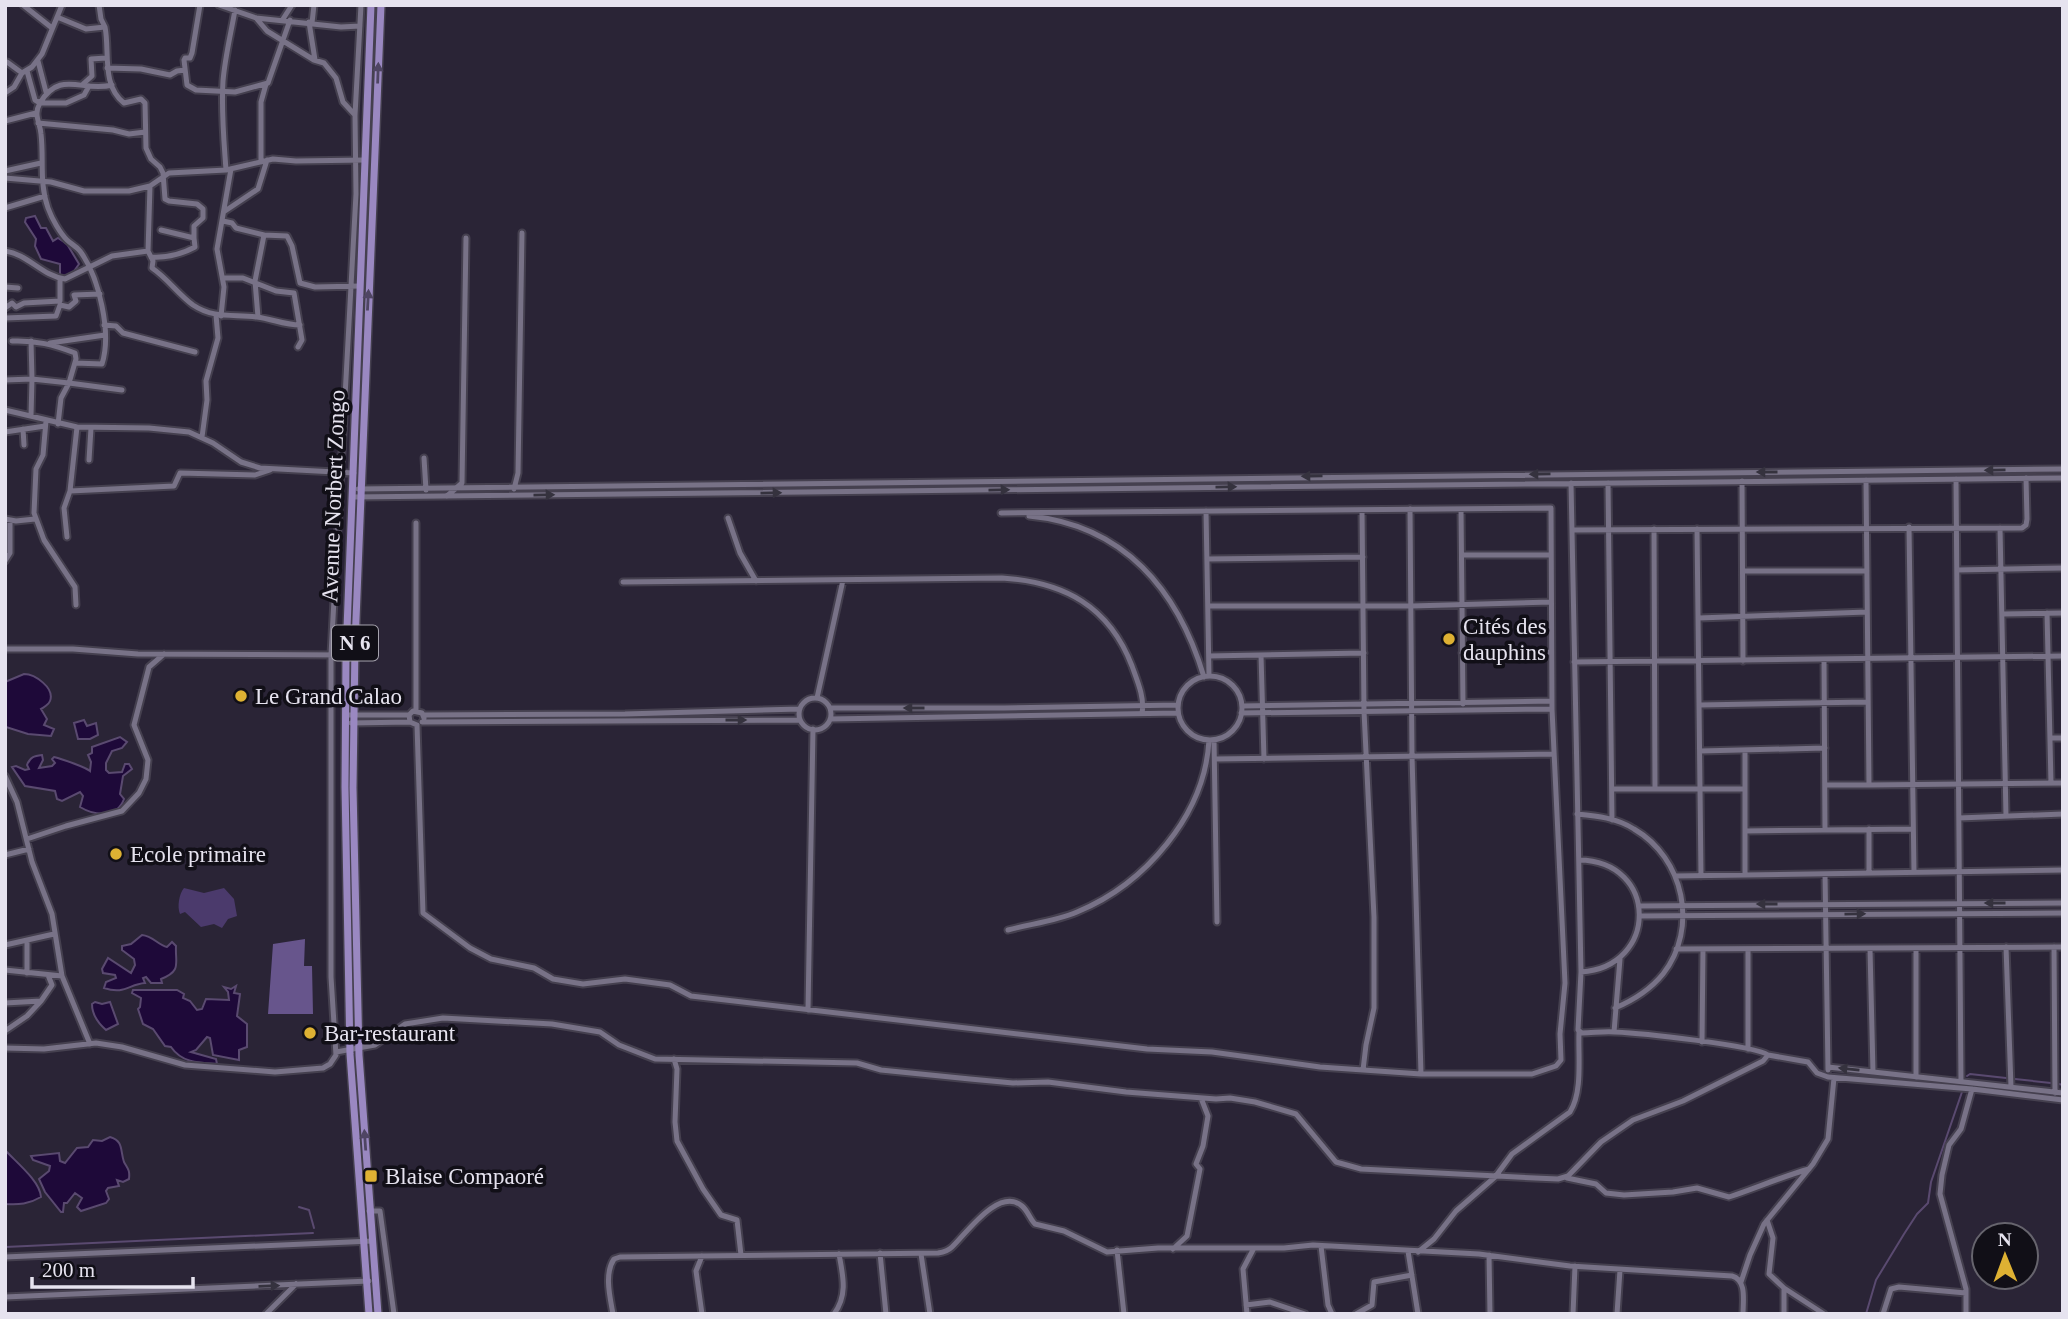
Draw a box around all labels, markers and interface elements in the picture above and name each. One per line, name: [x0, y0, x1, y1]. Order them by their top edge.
one-way arrow: [372, 62, 383, 84]
one-way arrow: [363, 289, 374, 311]
street label: Avenue Norbert Zongo: [317, 389, 350, 603]
one-way arrow: [1983, 464, 2005, 476]
one-way arrow: [1756, 466, 1778, 478]
one-way arrow: [1528, 468, 1550, 479]
one-way arrow: [1301, 471, 1323, 482]
one-way arrow: [1216, 482, 1238, 493]
one-way arrow: [988, 484, 1010, 496]
one-way arrow: [761, 487, 783, 498]
one-way arrow: [533, 489, 555, 501]
place label: Cités des dauphins: [1463, 614, 1547, 665]
road number: N 6: [332, 626, 378, 660]
marker: Cités des dauphins: [1441, 631, 1457, 647]
place label: Le Grand Calao: [255, 684, 402, 709]
marker: Le Grand Calao: [233, 688, 249, 704]
one-way arrow: [902, 702, 924, 714]
one-way arrow: [725, 714, 747, 726]
place label: Ecole primaire: [130, 842, 266, 867]
marker: Ecole primaire: [108, 846, 124, 862]
one-way arrow: [1983, 897, 2005, 909]
one-way arrow: [1756, 898, 1778, 910]
one-way arrow: [1844, 908, 1866, 920]
place label: Bar-restaurant: [324, 1021, 456, 1046]
marker: Bar-restaurant: [302, 1025, 318, 1041]
one-way arrow: [1838, 1063, 1860, 1074]
one-way arrow: [359, 1128, 370, 1150]
place label: Blaise Compaoré: [385, 1164, 544, 1189]
marker: Blaise Compaoré: [363, 1168, 379, 1184]
north arrow: [1970, 1221, 2040, 1291]
text: N: [1998, 1229, 2012, 1250]
scale bar: [32, 1246, 192, 1290]
text: 200 m: [42, 1258, 95, 1282]
one-way arrow: [259, 1280, 281, 1291]

